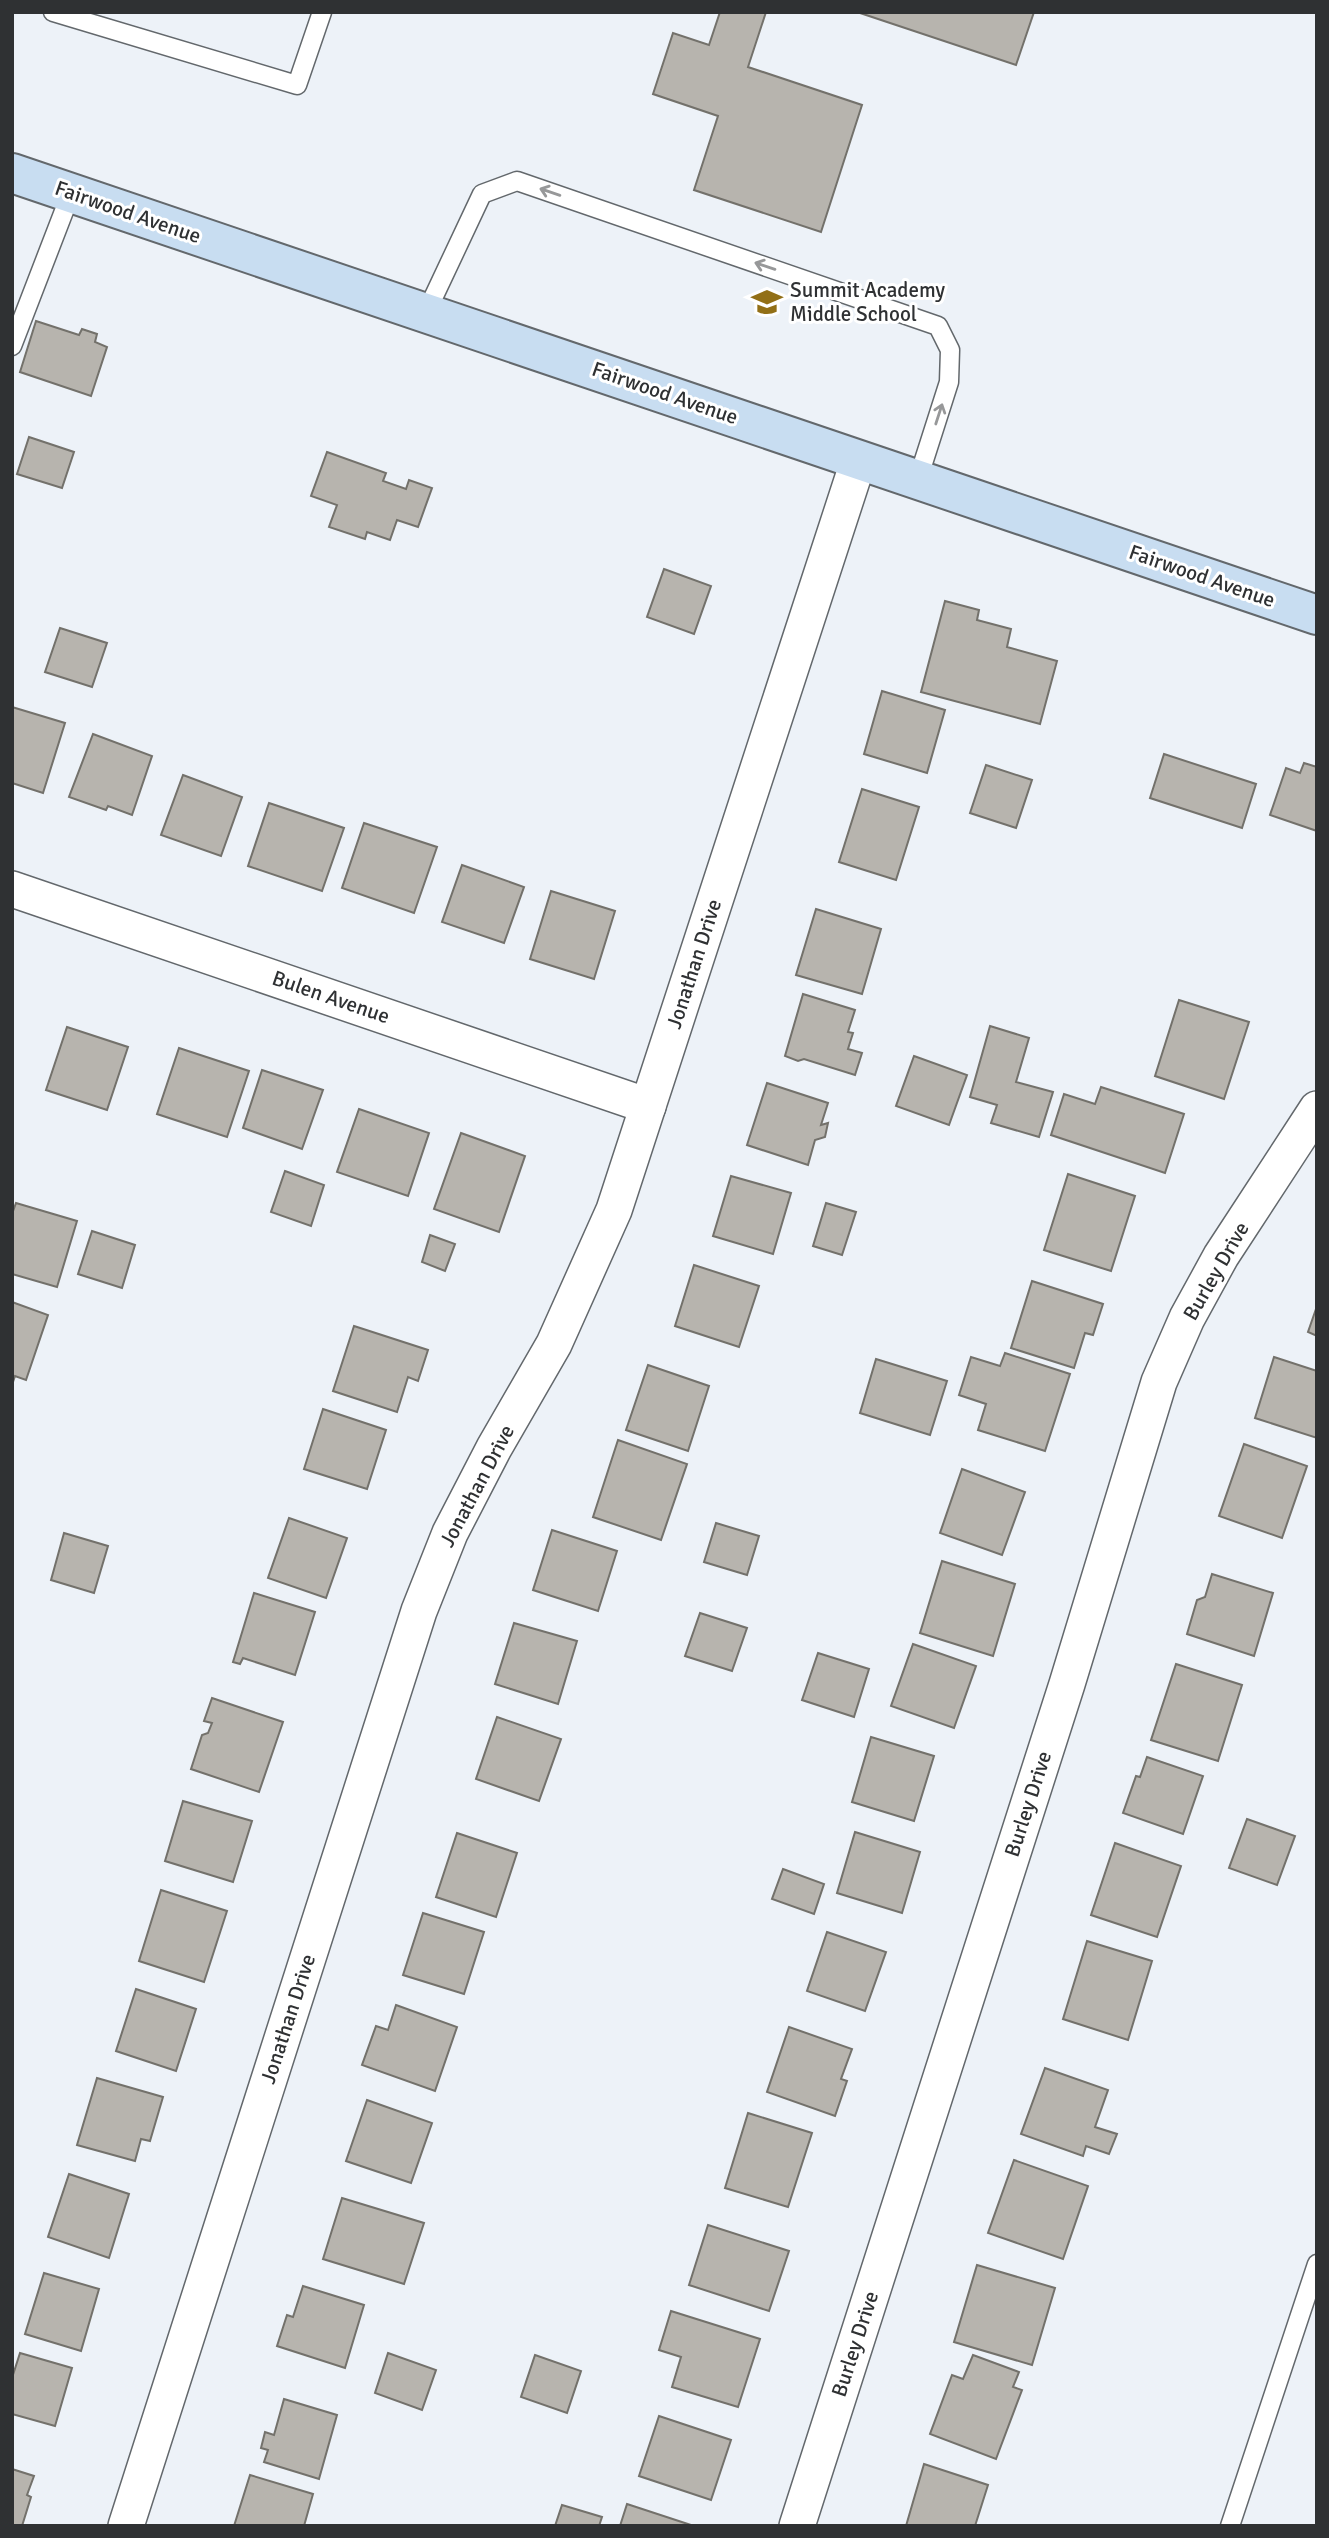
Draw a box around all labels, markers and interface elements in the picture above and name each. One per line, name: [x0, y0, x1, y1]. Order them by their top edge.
street label: Fairwood Avenue: [51, 175, 205, 249]
one-way arrow: [539, 185, 561, 197]
one-way arrow: [754, 259, 776, 272]
place label: Summit Academy Middle School: [790, 277, 945, 327]
school or university icon: Summit Academy Middle School: [750, 285, 784, 319]
street label: Fairwood Avenue: [588, 356, 742, 430]
one-way arrow: [933, 404, 946, 426]
street label: Fairwood Avenue: [1125, 539, 1279, 613]
street label: Jonathan Drive: [661, 896, 727, 1032]
street label: Bulen Avenue: [269, 965, 393, 1029]
street label: Burley Drive: [1177, 1217, 1255, 1325]
street label: Jonathan Drive: [434, 1420, 520, 1552]
street label: Burley Drive: [999, 1748, 1057, 1860]
street label: Jonathan Drive: [255, 1951, 321, 2087]
street label: Burley Drive: [826, 2288, 884, 2400]

